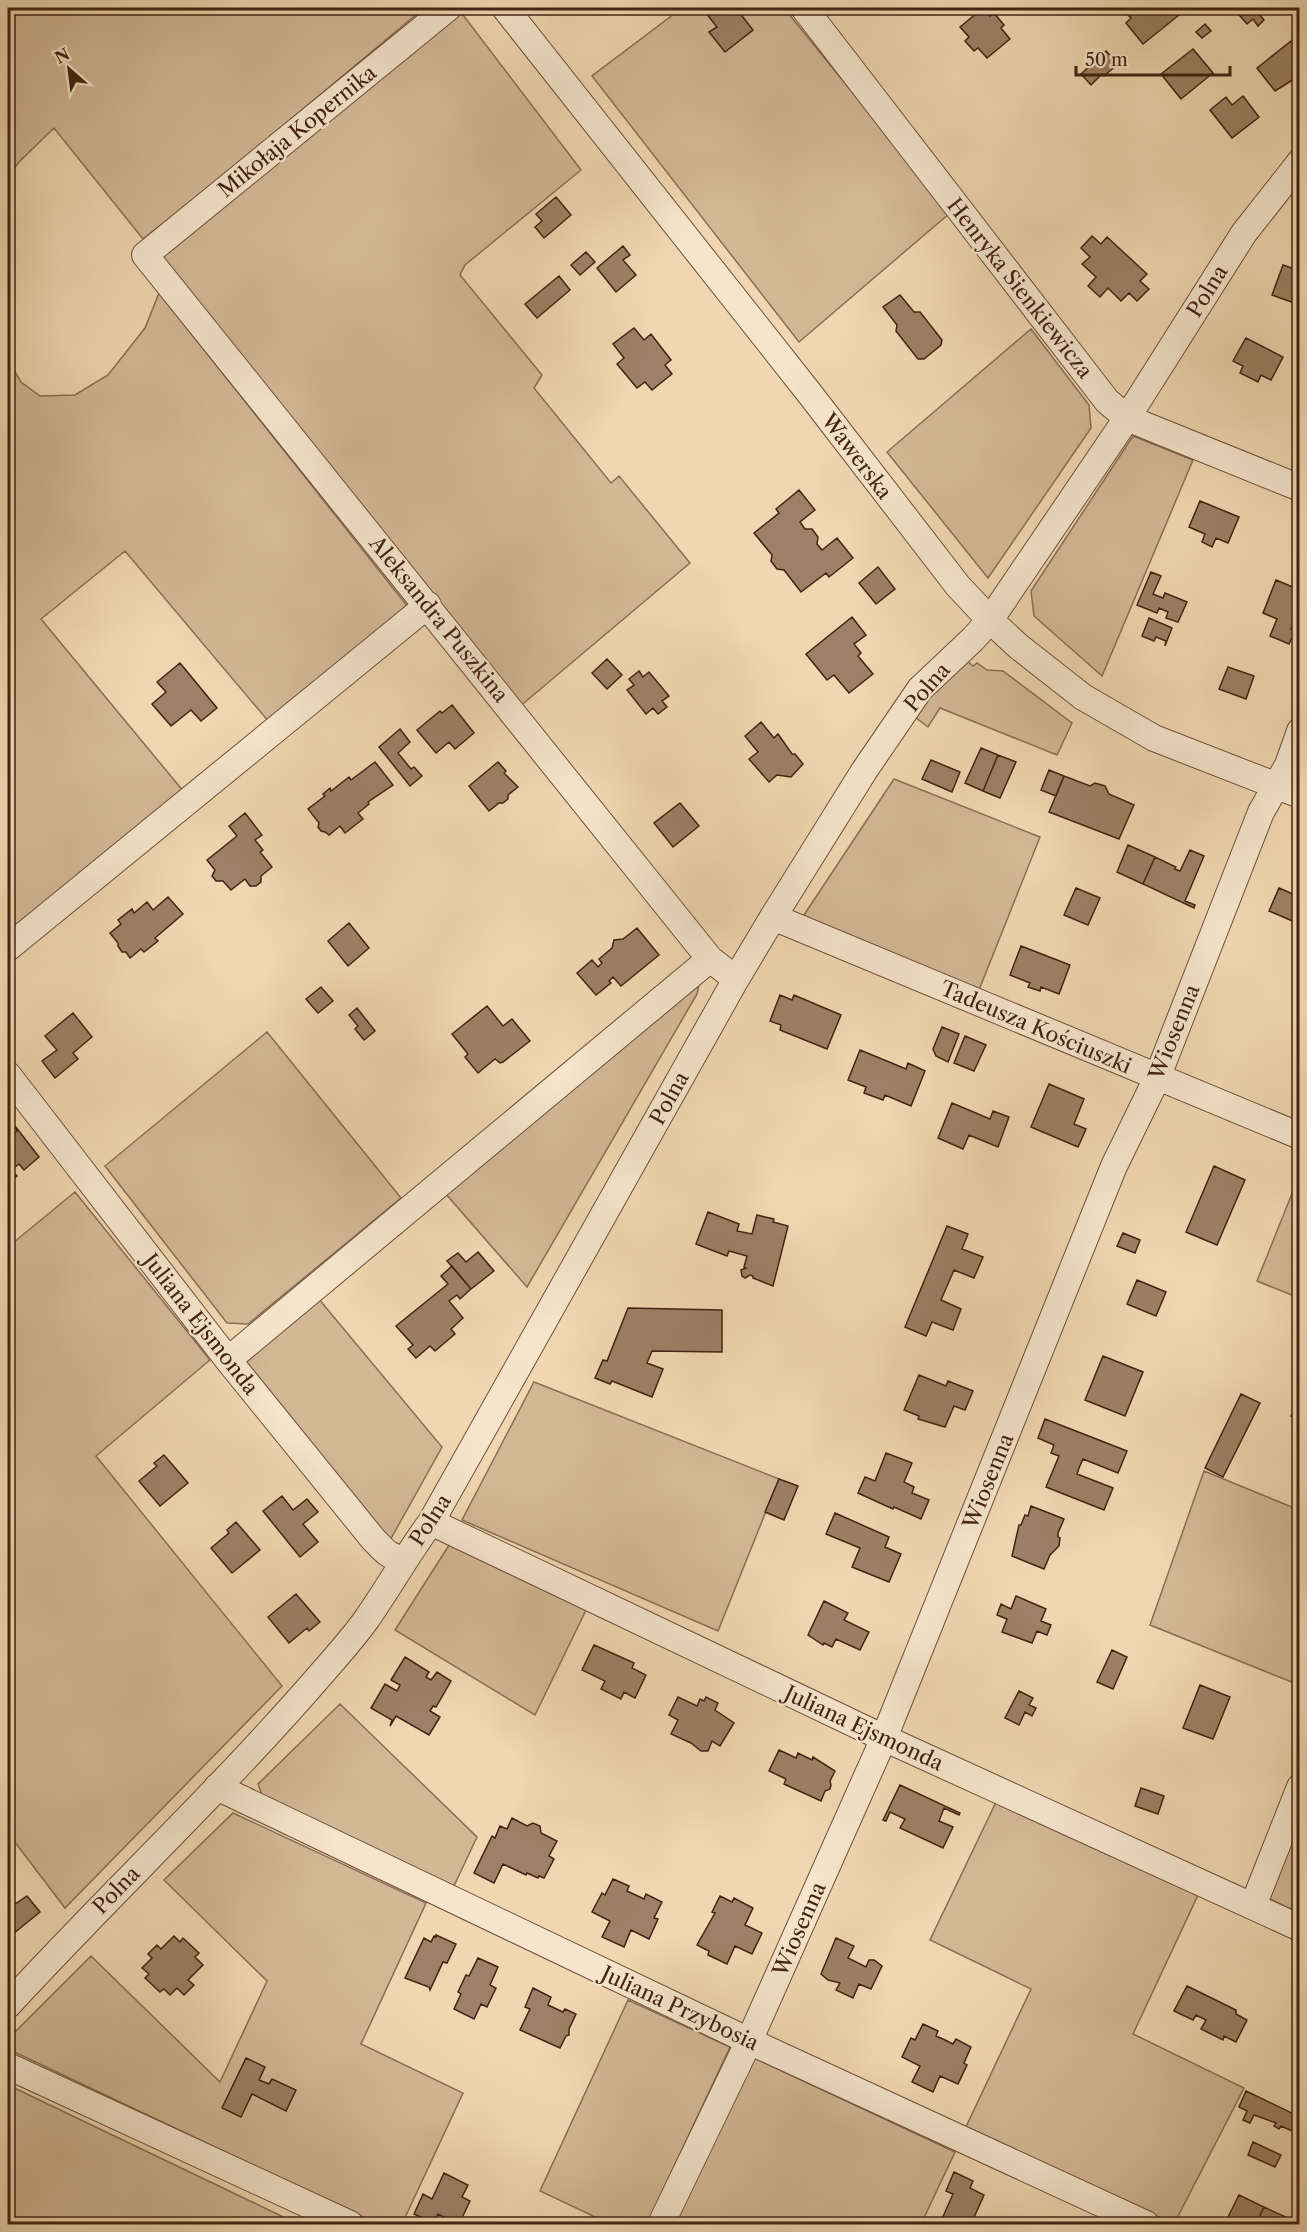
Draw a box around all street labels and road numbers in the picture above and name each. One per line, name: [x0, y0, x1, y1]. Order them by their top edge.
street label: Mikołaja Kopernika: [213, 59, 382, 202]
street label: Henryka Sienkiewicza: [942, 193, 1099, 384]
street label: Polna: [1181, 260, 1233, 322]
street label: Wawerska: [816, 407, 898, 505]
street label: Aleksandra Puszkina: [364, 530, 514, 708]
street label: Polna: [899, 657, 956, 717]
street label: Tadeusza Kościuszki: [937, 975, 1135, 1079]
street label: Wiosenna: [1143, 980, 1205, 1084]
street label: Polna: [644, 1066, 694, 1129]
street label: Juliana Ejsmonda: [136, 1246, 265, 1400]
street label: Wiosenna: [957, 1429, 1019, 1533]
street label: Polna: [404, 1489, 456, 1551]
street label: Juliana Ejsmonda: [778, 1679, 948, 1776]
street label: Polna: [87, 1860, 145, 1919]
street label: Wiosenna: [767, 1877, 831, 1981]
street label: Juliana Przybosia: [595, 1959, 764, 2056]

